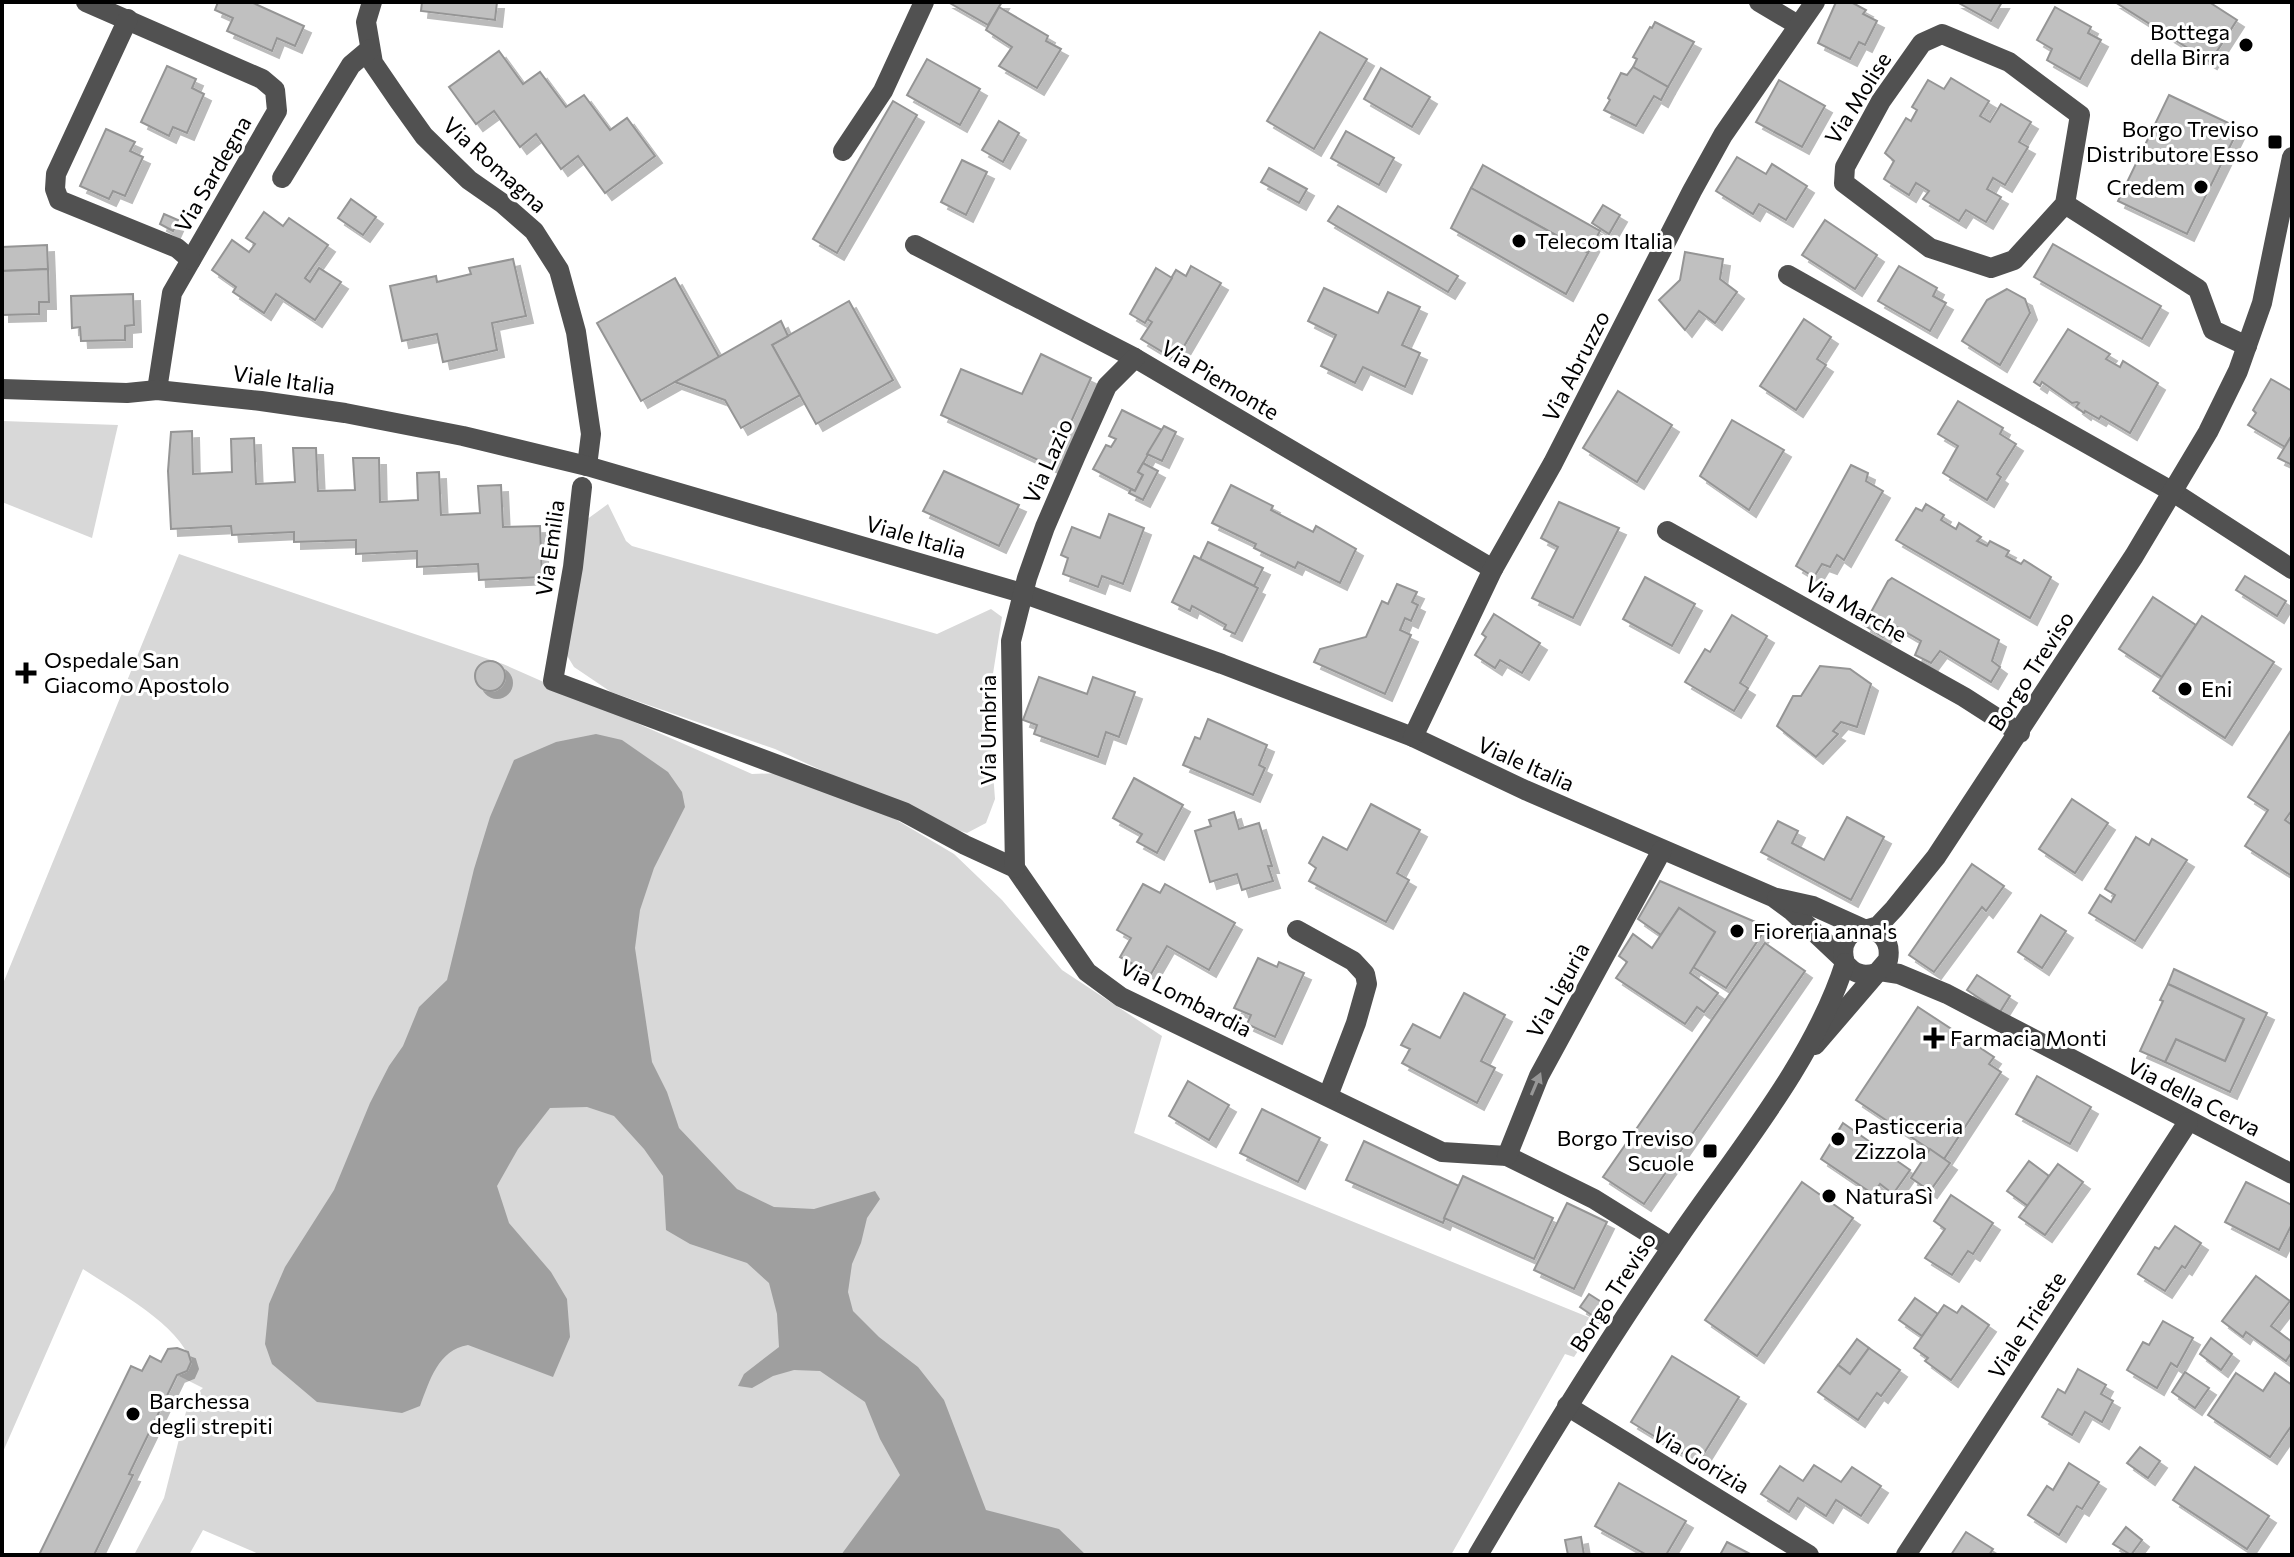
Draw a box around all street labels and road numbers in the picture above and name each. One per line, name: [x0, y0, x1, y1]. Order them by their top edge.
street label: Via Molise: [1819, 47, 1896, 149]
street label: Via Sardegna: [168, 111, 257, 237]
street label: Via Romagna: [438, 111, 553, 218]
street label: Via Abruzzo: [1536, 306, 1615, 426]
street label: Via Piemonte: [1156, 334, 1284, 425]
street label: Viale Italia: [231, 359, 337, 400]
street label: Via Lazio: [1017, 414, 1078, 508]
street label: Via Emilia: [529, 498, 570, 598]
street label: Viale Italia: [863, 509, 969, 564]
street label: Via Marche: [1801, 570, 1912, 648]
street label: Borgo Treviso: [1982, 606, 2079, 736]
street label: Via Umbria: [974, 675, 1001, 785]
street label: Viale Italia: [1474, 730, 1579, 797]
street label: Via Liguria: [1520, 937, 1595, 1042]
street label: Via Lombardia: [1116, 953, 1257, 1042]
street label: Via della Cerva: [2123, 1051, 2265, 1142]
street label: Borgo Treviso: [1564, 1227, 1661, 1357]
street label: Viale Trieste: [1982, 1266, 2071, 1383]
street label: Via Gorizia: [1648, 1420, 1755, 1499]

